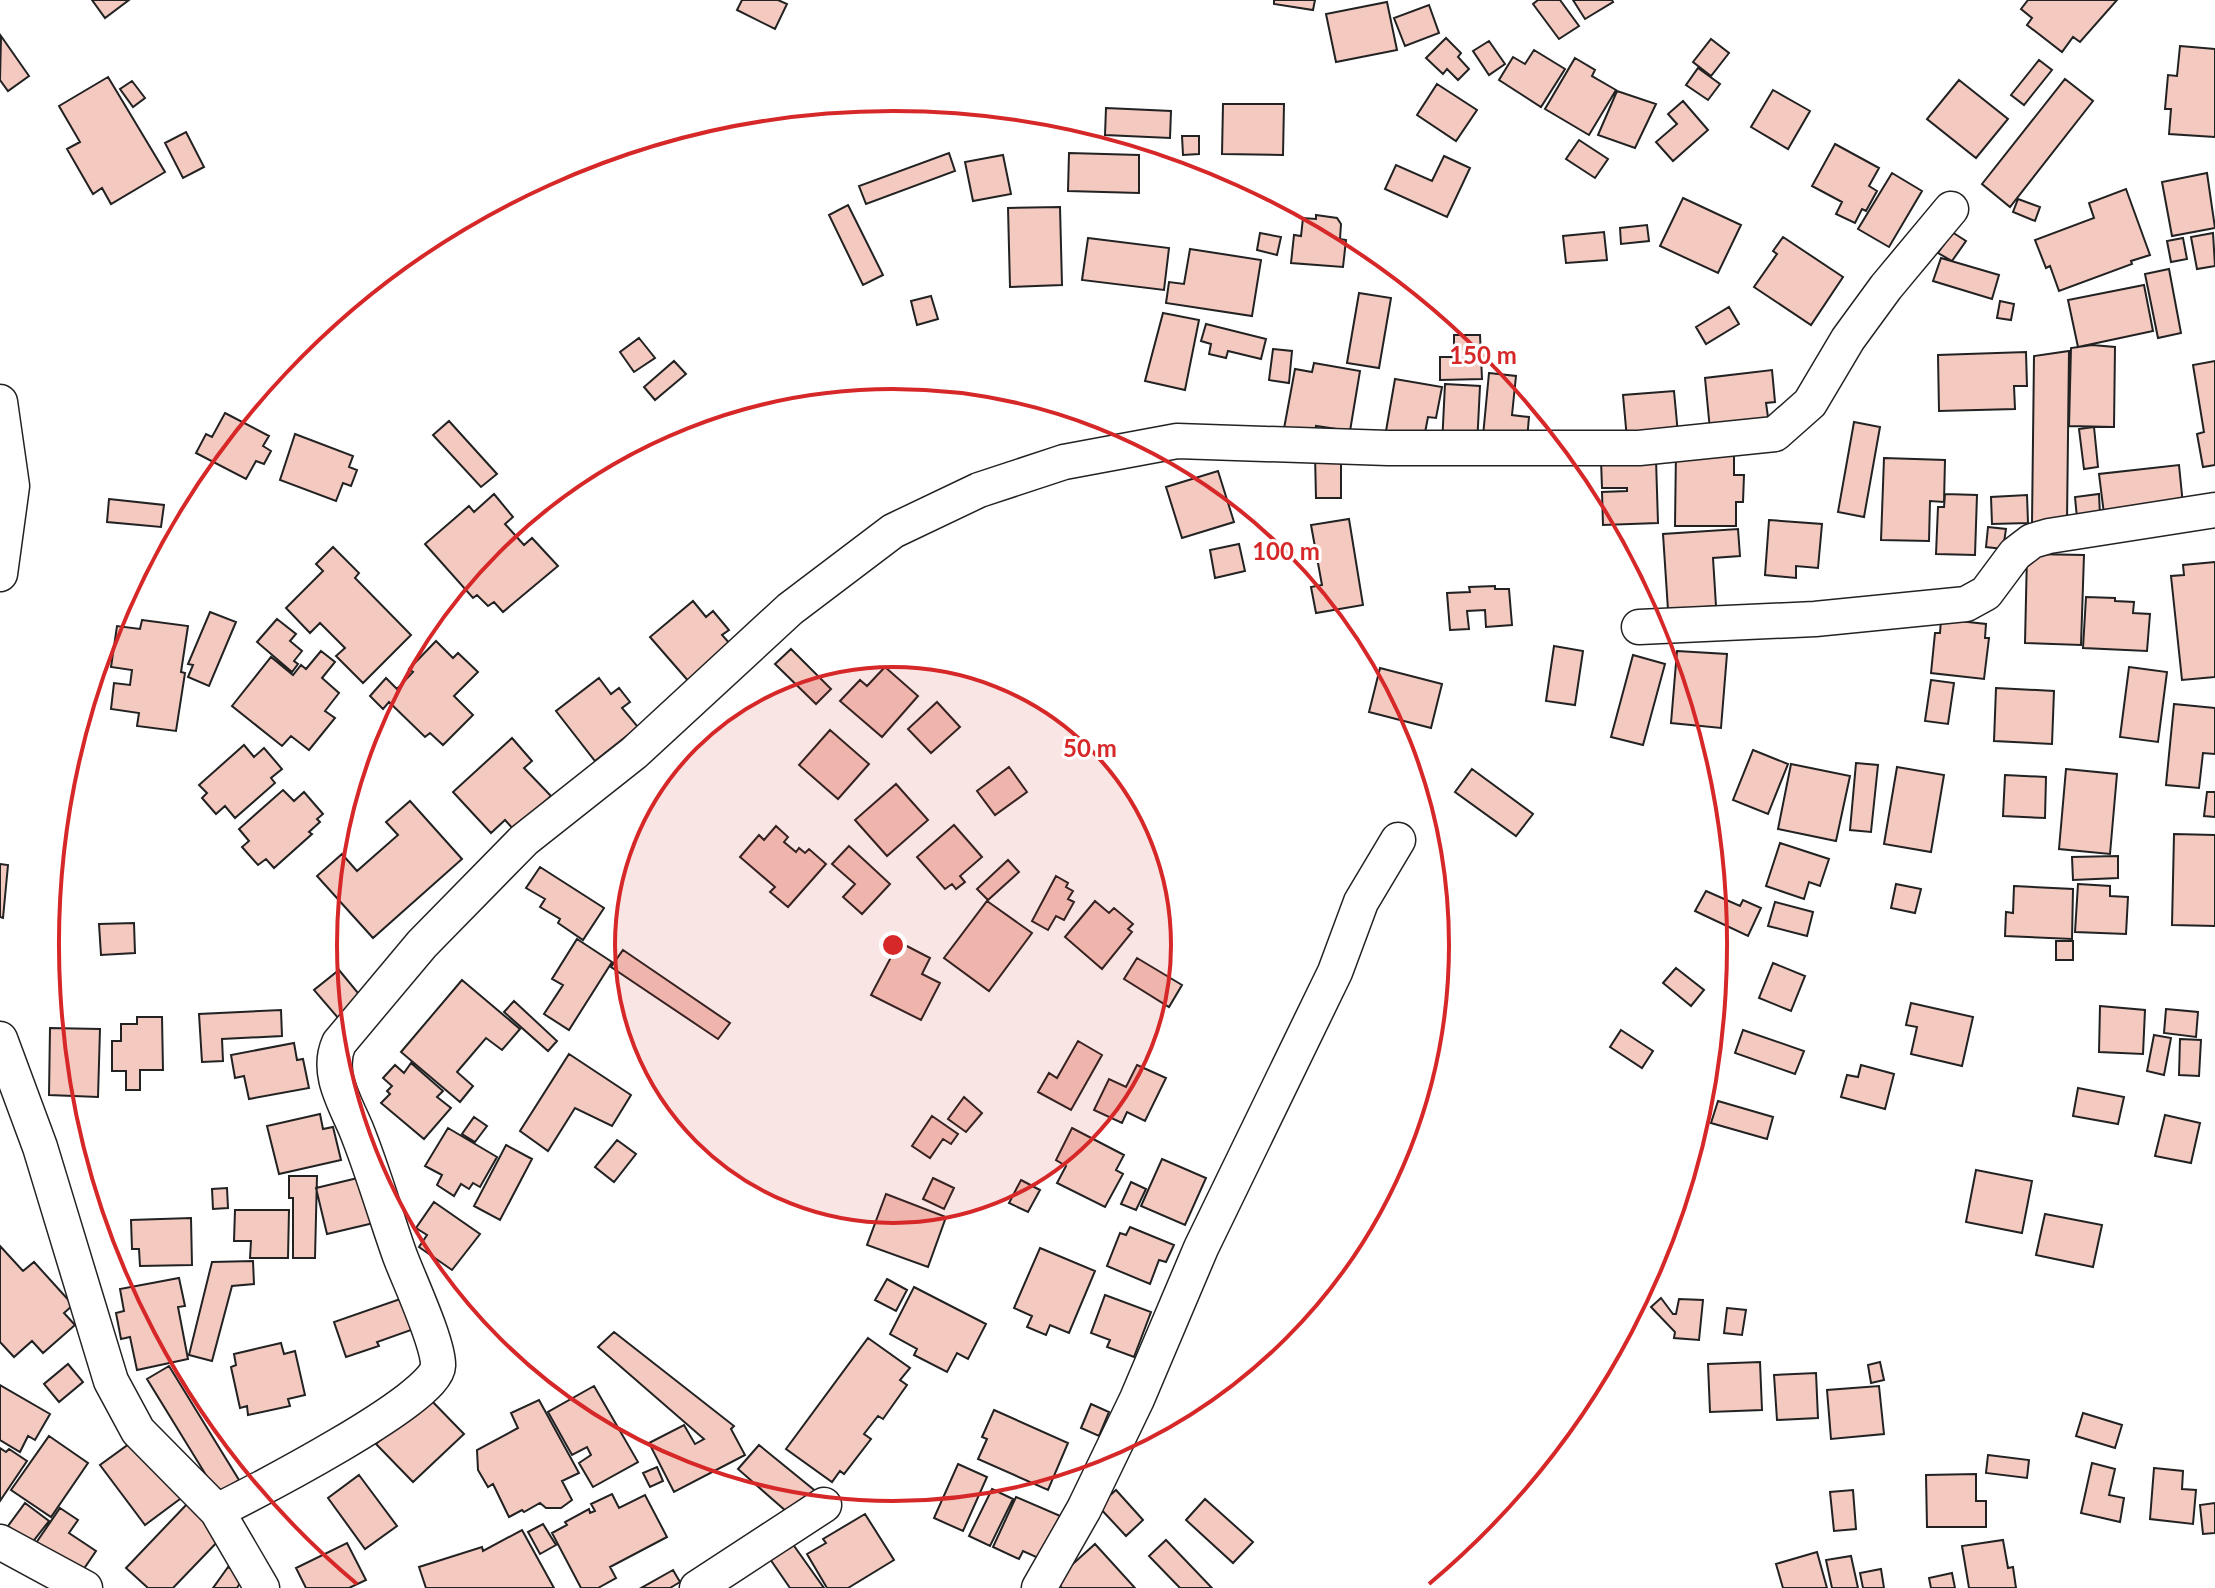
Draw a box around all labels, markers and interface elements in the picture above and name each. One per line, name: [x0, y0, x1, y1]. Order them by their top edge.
text: 150 m: [1449, 340, 1517, 369]
text: 100 m: [1252, 536, 1320, 565]
text: 50 m: [1063, 733, 1117, 762]
centre of rings: [879, 931, 907, 959]

